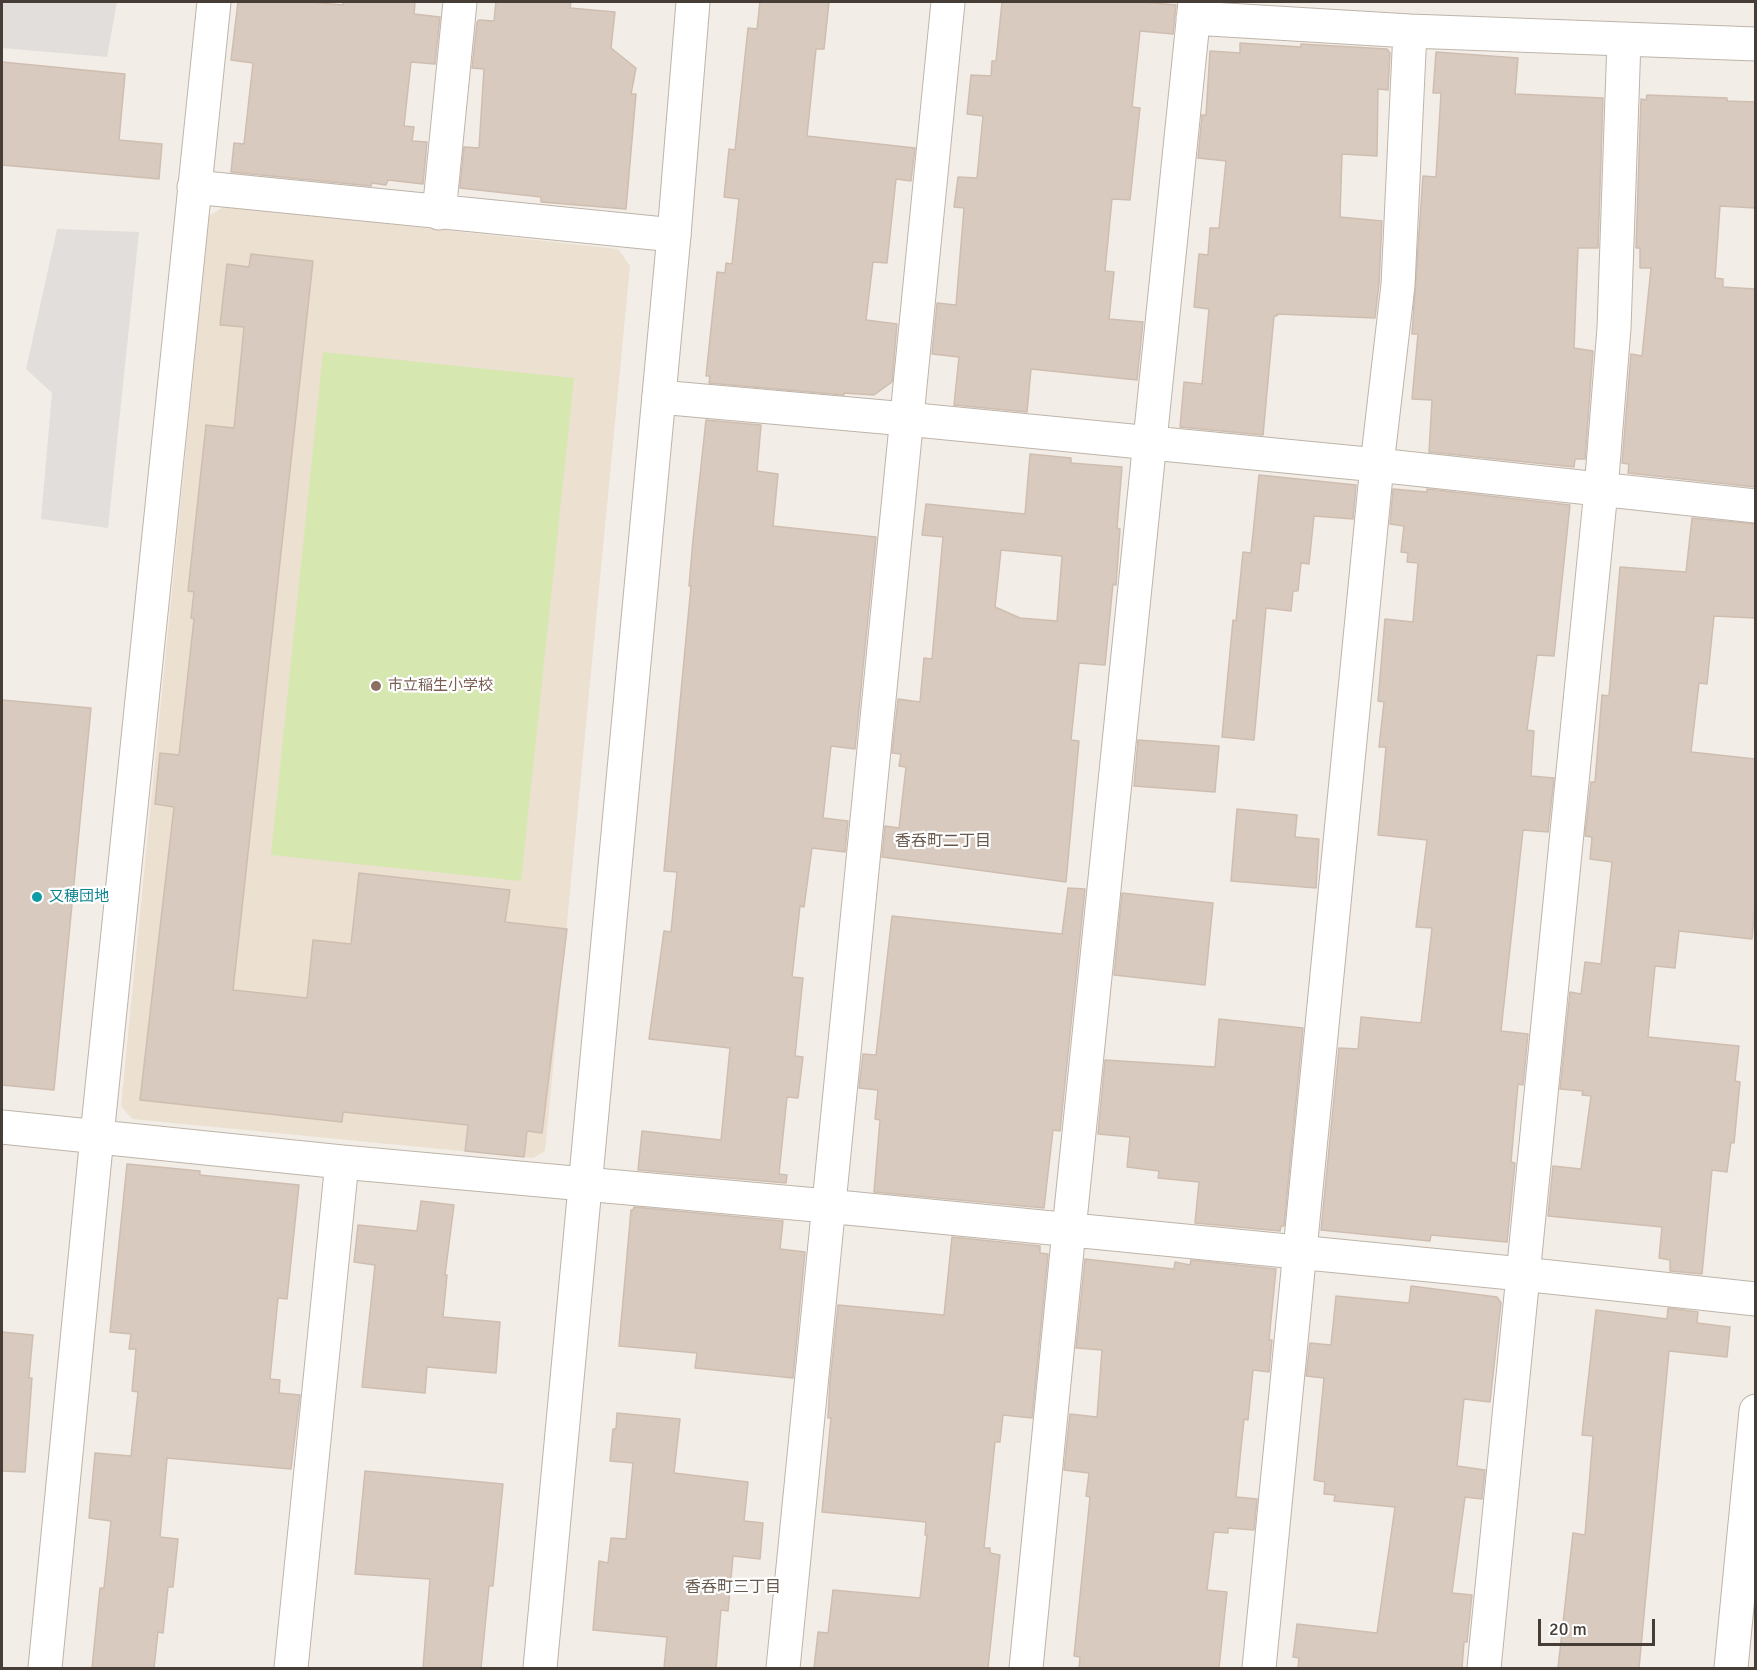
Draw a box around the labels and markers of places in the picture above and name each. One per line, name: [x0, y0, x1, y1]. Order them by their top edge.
place label: 市立稲生小学校: [388, 677, 493, 695]
marker: 市立稲生小学校: [369, 679, 383, 693]
place label: 又穂団地: [49, 888, 109, 906]
marker: 又穂団地: [30, 890, 44, 904]

